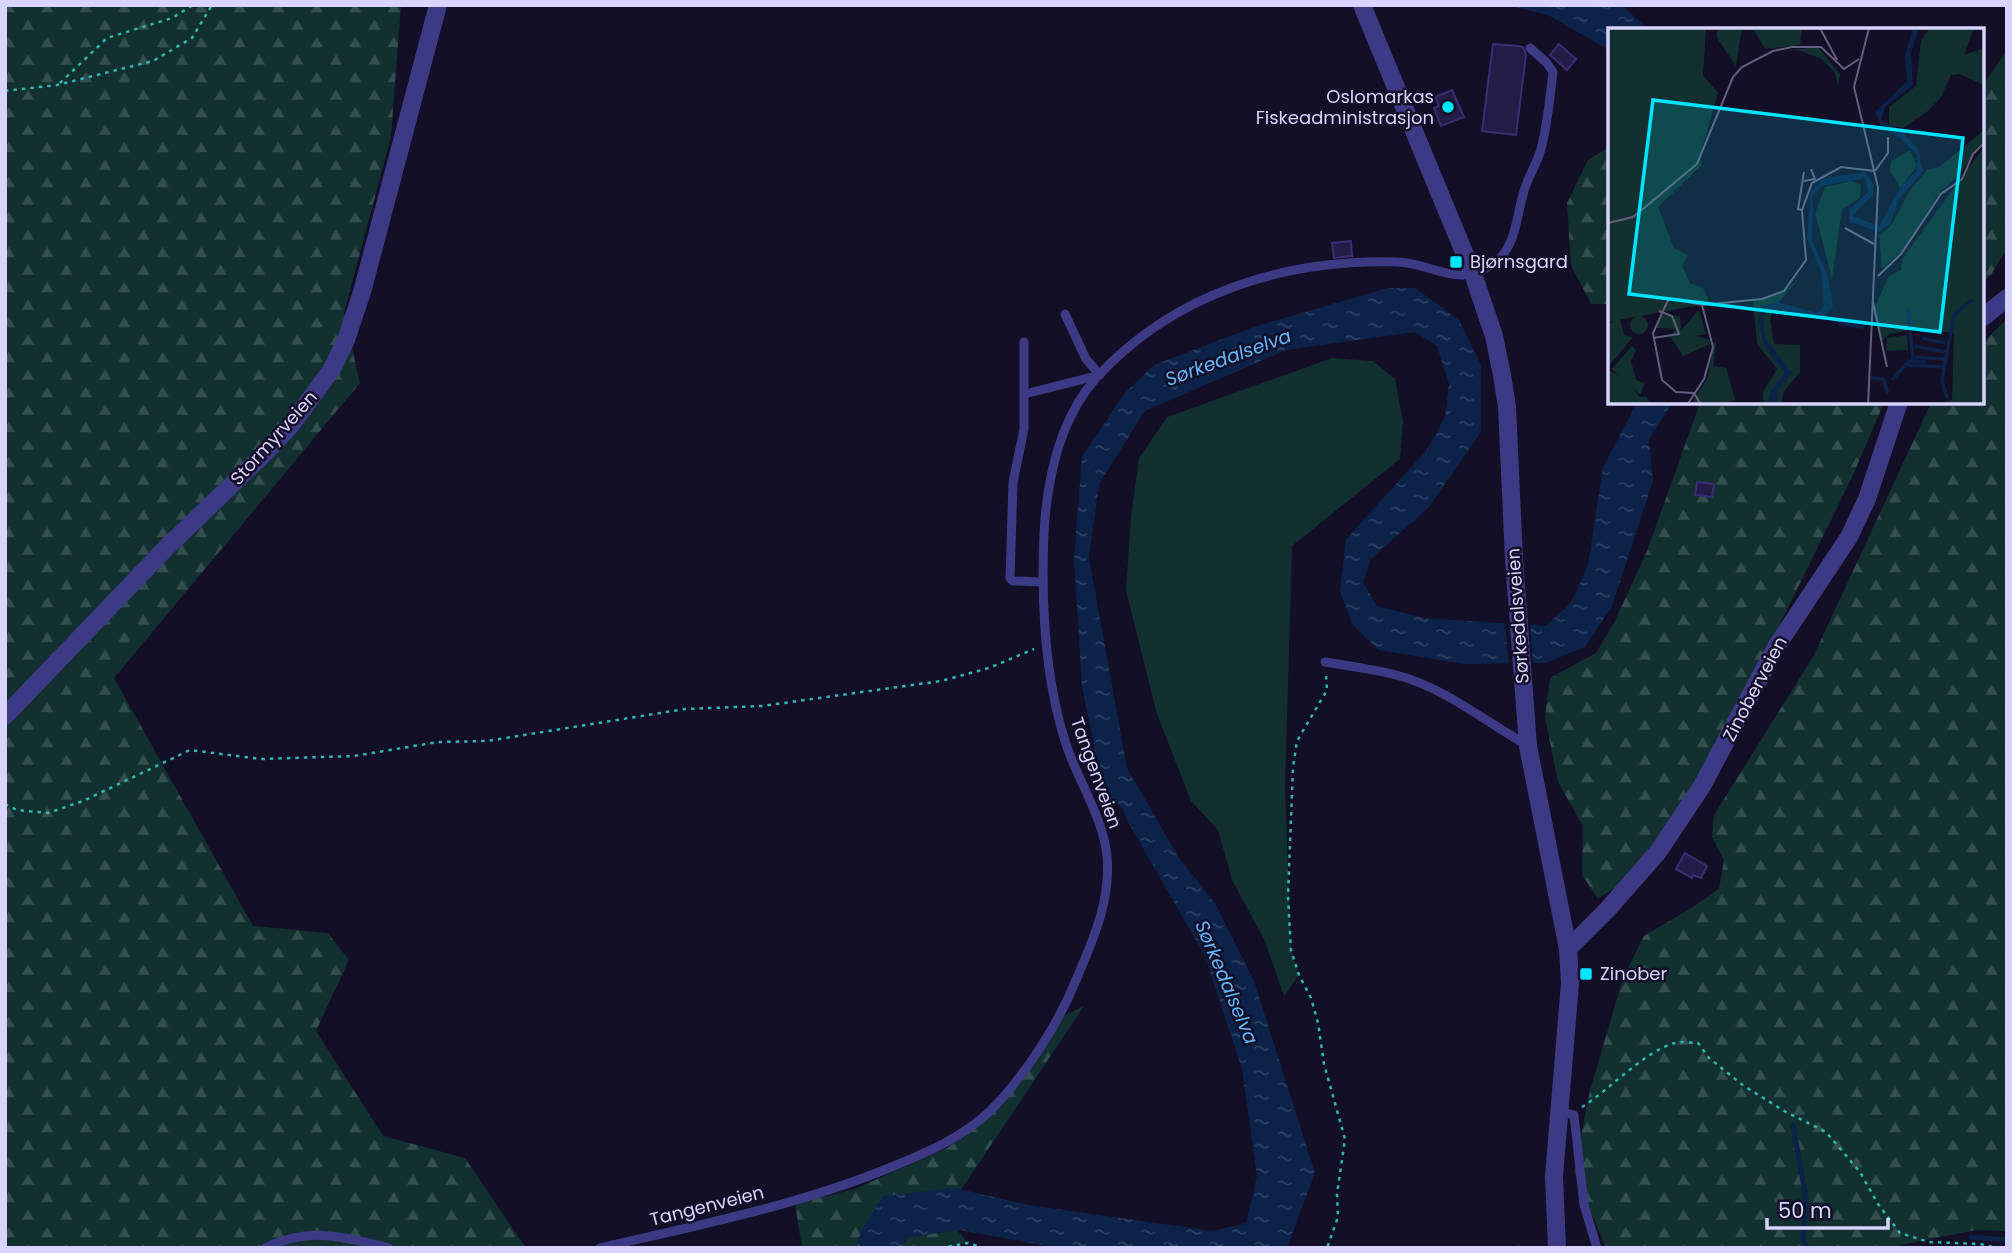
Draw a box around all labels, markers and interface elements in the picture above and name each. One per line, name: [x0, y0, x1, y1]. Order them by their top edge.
inset map: [1608, 28, 1984, 404]
place label: Oslomarkas Fiskeadministrasjon: [1256, 84, 1434, 130]
marker: Oslomarkas Fiskeadministrasjon: [1440, 99, 1456, 115]
place label: Bjørnsgard: [1470, 249, 1568, 274]
marker: Bjørnsgard: [1448, 254, 1464, 270]
water label: Sørkedalselva: [1161, 322, 1295, 393]
street label: Stormyrveien: [224, 385, 323, 490]
street label: Sørkedalsveien: [1500, 547, 1535, 685]
street label: Zinoberveien: [1716, 632, 1793, 746]
street label: Tangenveien: [1065, 714, 1128, 832]
water label: Sørkedalselva: [1188, 916, 1265, 1048]
place label: Zinober: [1600, 961, 1668, 986]
marker: Zinober: [1578, 966, 1594, 982]
street label: Tangenveien: [647, 1179, 766, 1232]
scale bar: [1767, 1186, 1888, 1230]
text: 50 m: [1778, 1196, 1832, 1225]

